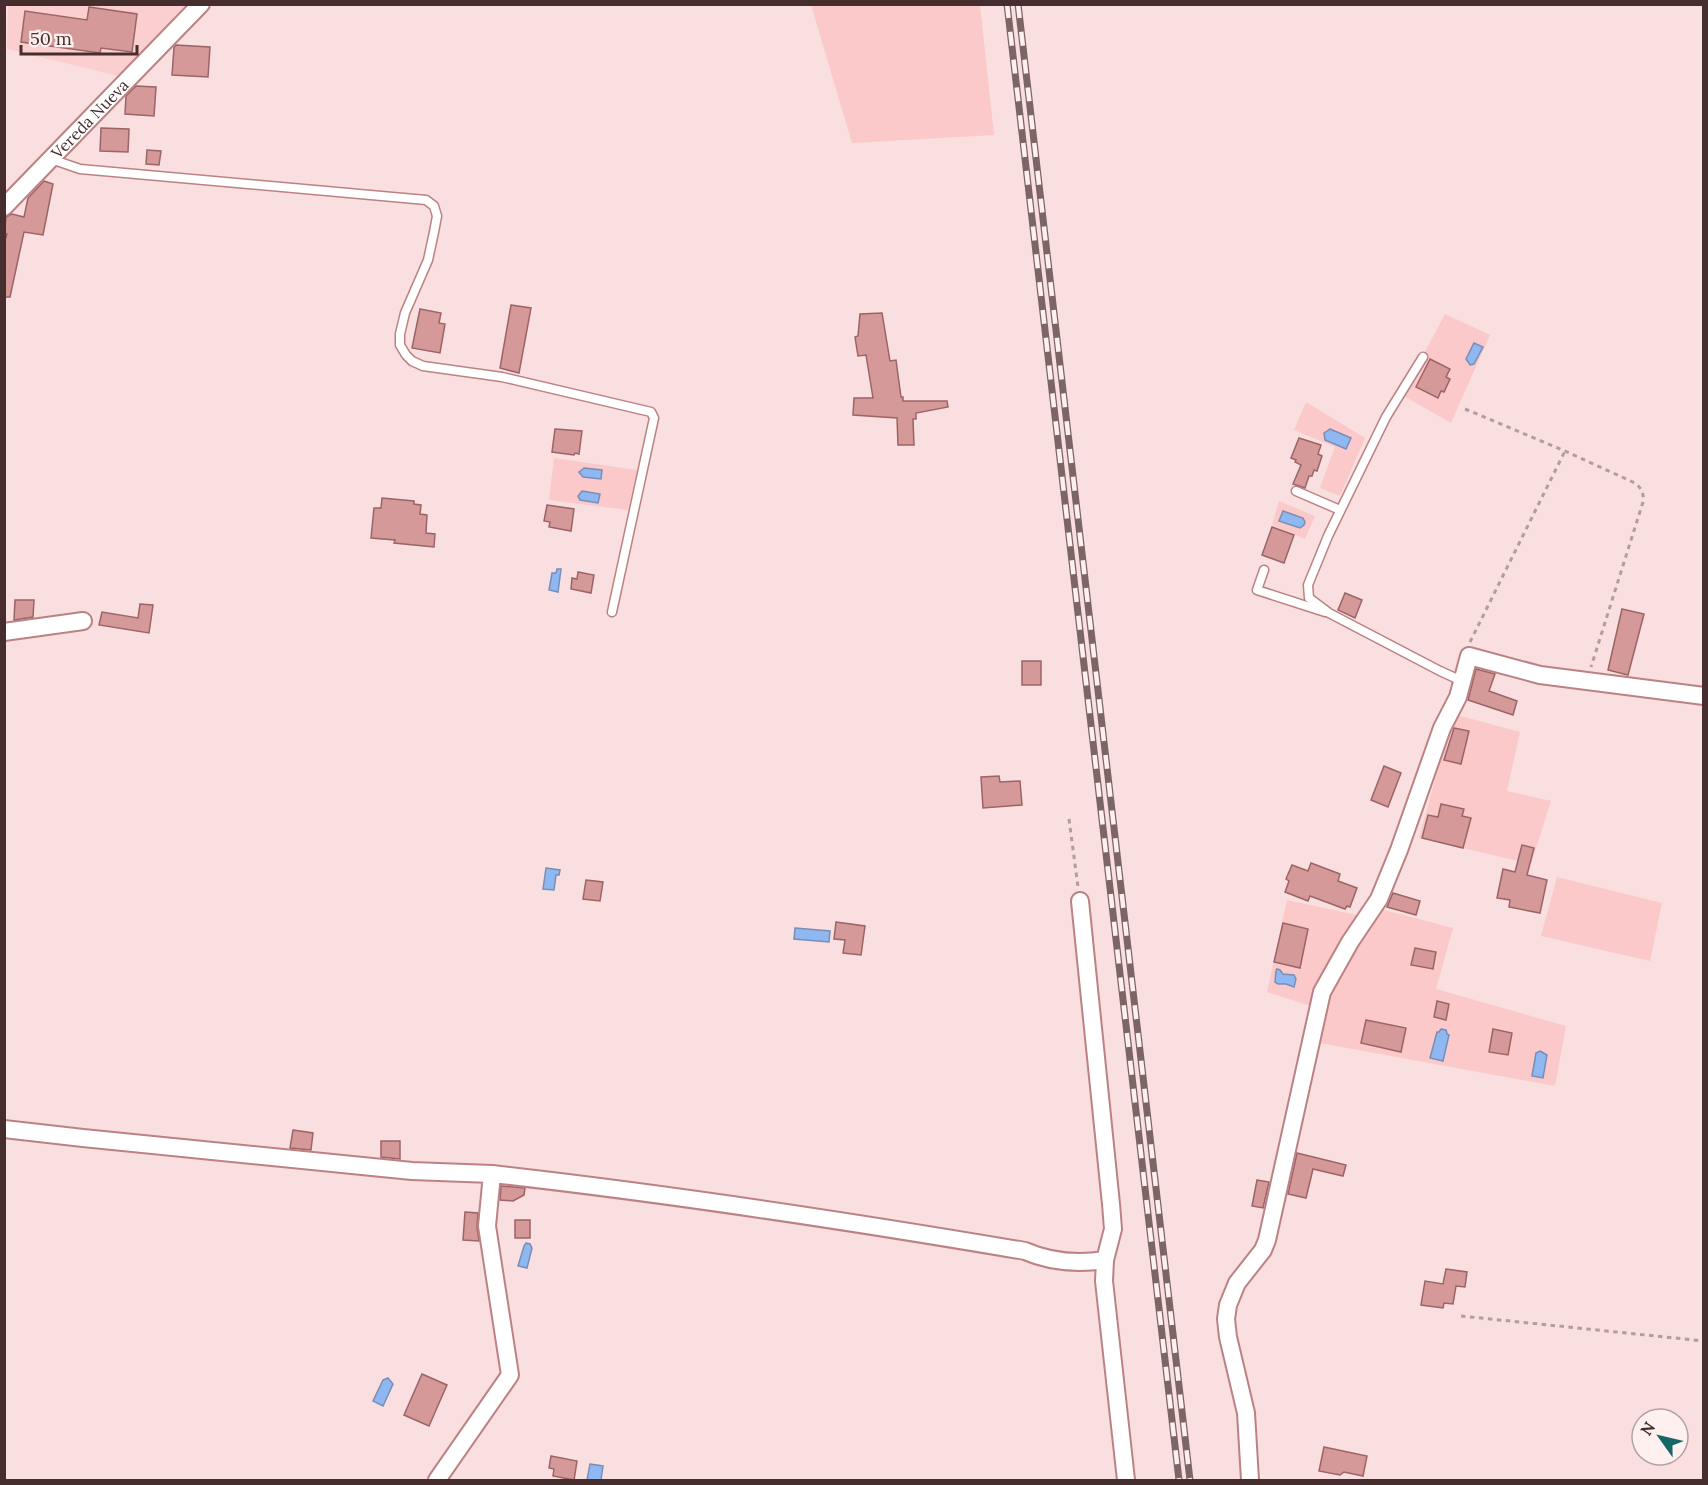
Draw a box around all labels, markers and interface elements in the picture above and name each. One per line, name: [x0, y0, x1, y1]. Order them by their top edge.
scale bar: [21, 18, 136, 56]
text: 50 m: [30, 27, 72, 50]
street label: Vereda Nueva: [46, 75, 133, 163]
north arrow: [1630, 1407, 1690, 1467]
text: N: [1636, 1418, 1659, 1439]

